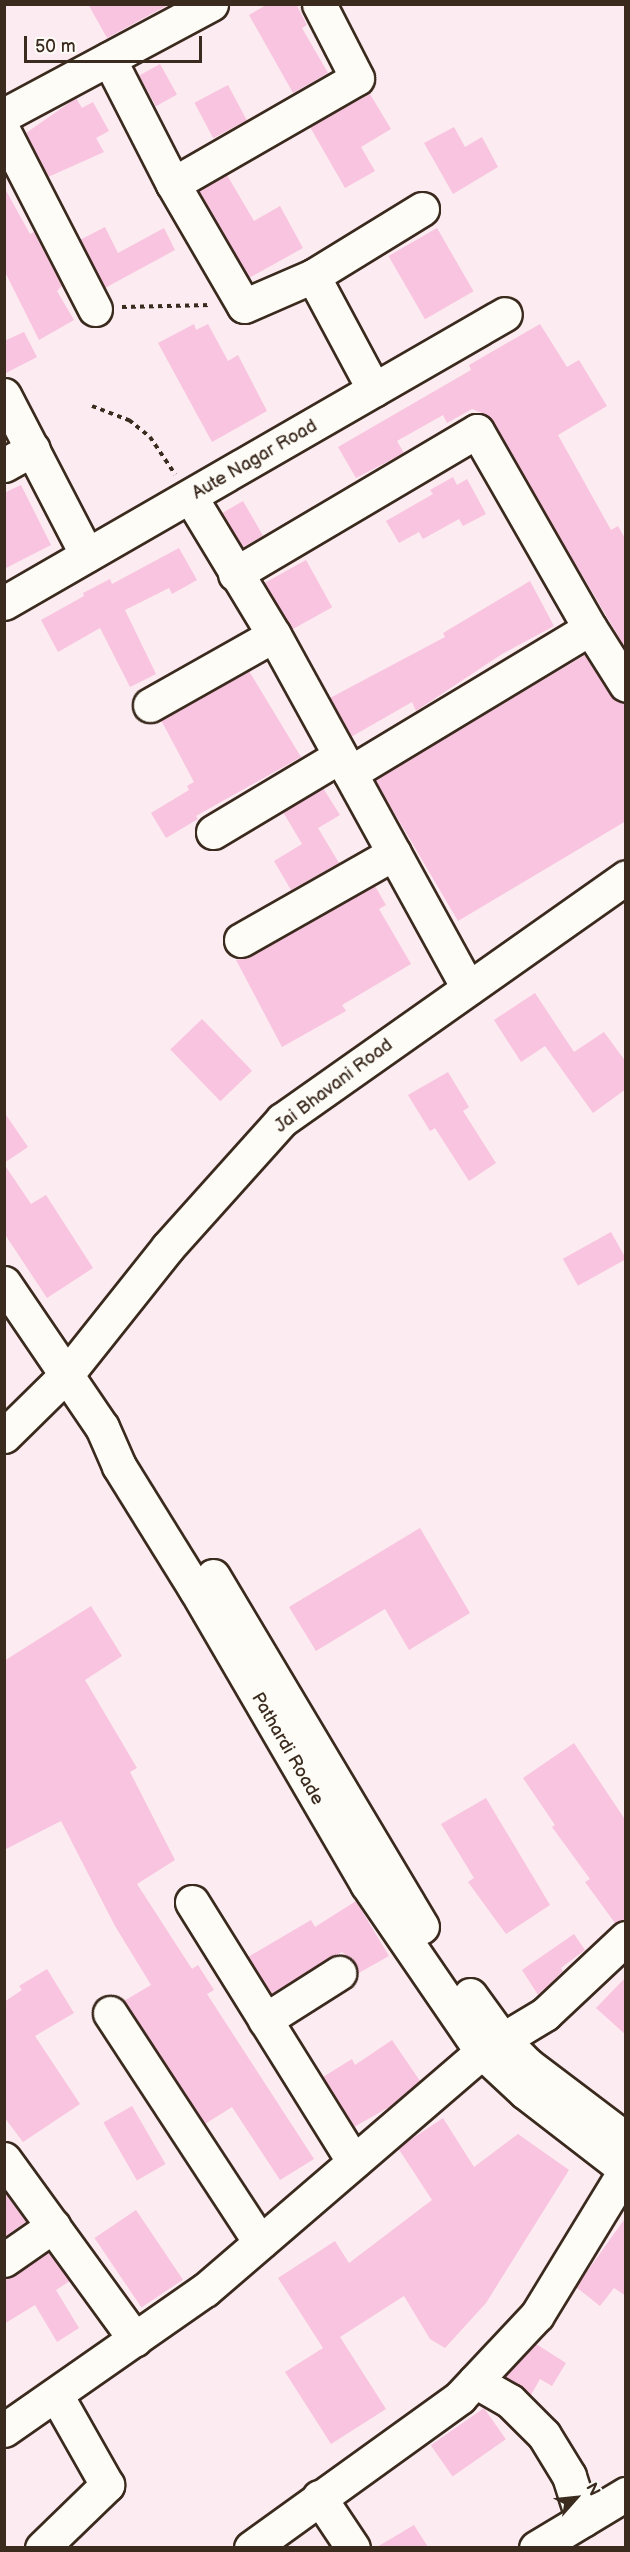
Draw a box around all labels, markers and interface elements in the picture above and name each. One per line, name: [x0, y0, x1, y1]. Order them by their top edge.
scale bar: [27, 24, 206, 62]
text: 50 m: [35, 36, 76, 57]
street label: Aute Nagar Road: [189, 416, 321, 504]
street label: Jai Bhavani Road: [271, 1035, 397, 1137]
street label: Pathardi Roade: [246, 1689, 328, 1809]
north arrow: [546, 2468, 606, 2528]
text: N: [581, 2480, 604, 2499]

